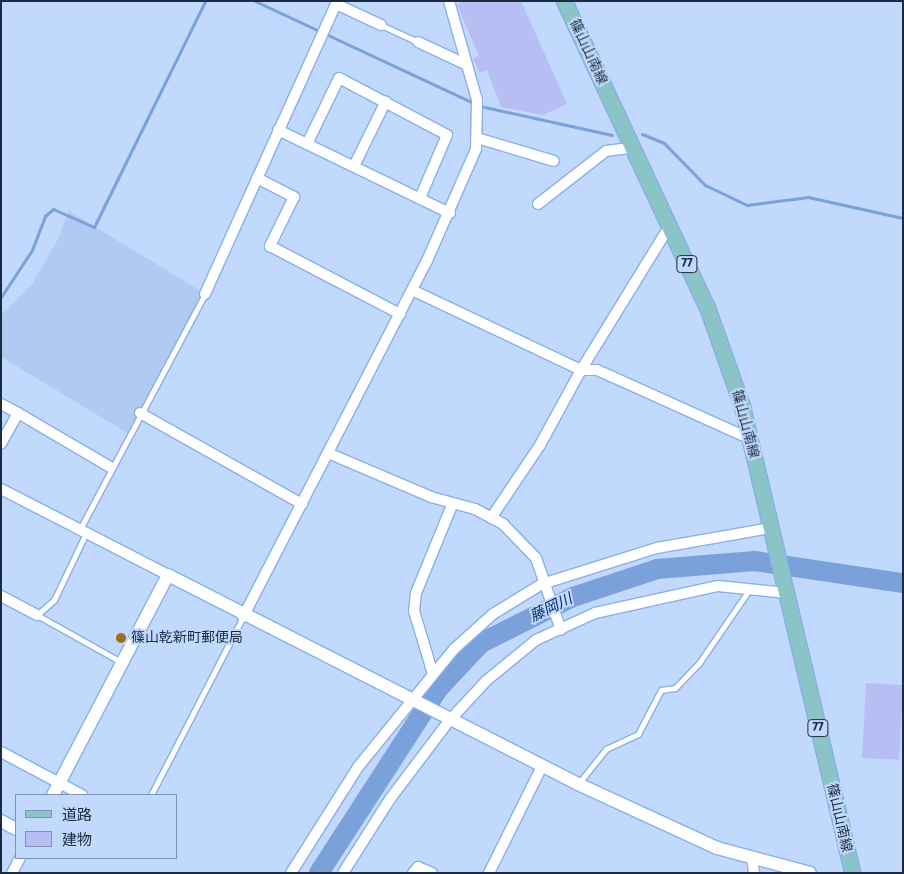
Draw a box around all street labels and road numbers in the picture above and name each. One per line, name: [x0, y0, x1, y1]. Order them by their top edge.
street label: 篠山山南線: [566, 17, 610, 87]
road number: 77: [676, 254, 698, 274]
street label: 篠山山南線: [728, 388, 762, 460]
road number: 77: [807, 718, 829, 738]
street label: 篠山山南線: [823, 782, 855, 854]

